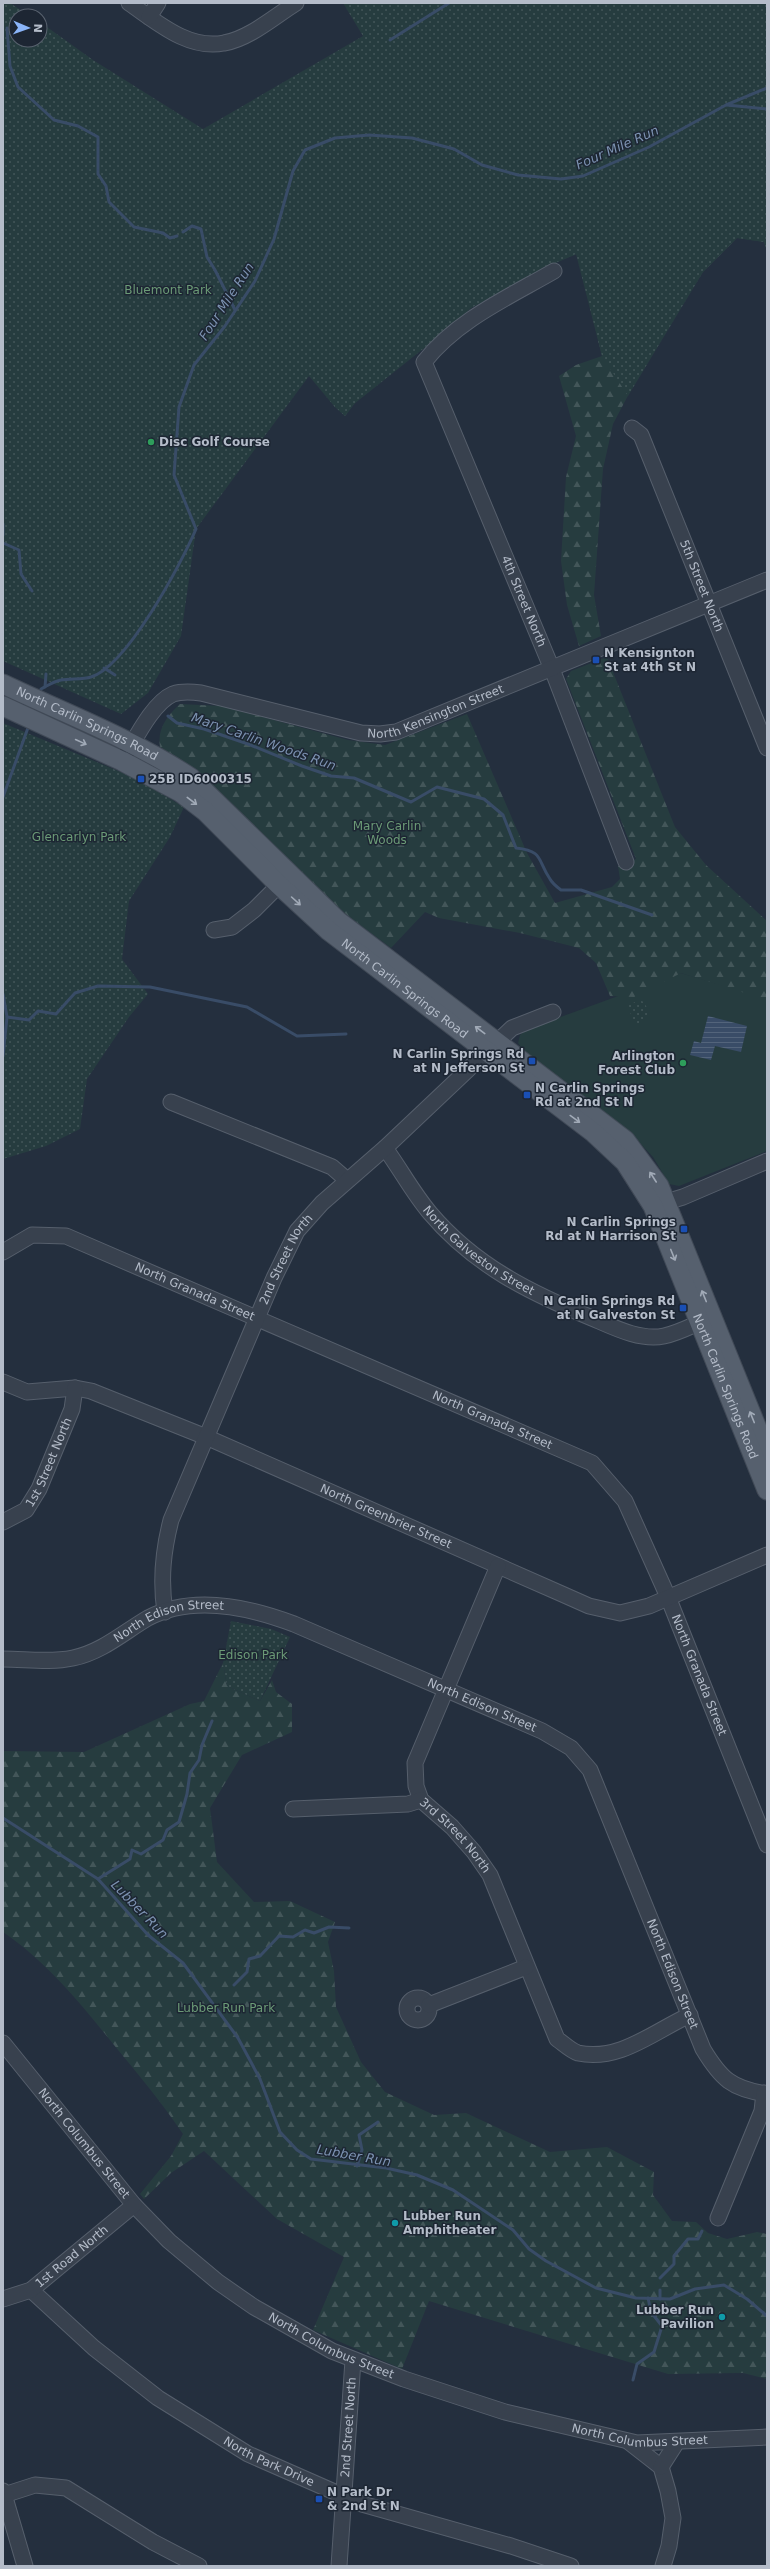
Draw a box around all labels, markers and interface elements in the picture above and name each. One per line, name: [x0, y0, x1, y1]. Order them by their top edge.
north arrow: [8, 8, 48, 48]
text: N: [31, 23, 44, 33]
water label: Four Mile Run: [573, 122, 661, 172]
water label: Four Mile Run: [196, 260, 257, 343]
park label: Bluemont Park: [124, 283, 212, 297]
place label: Disc Golf Course: [159, 435, 270, 449]
marker: Disc Golf Course: [146, 437, 156, 447]
street label: 5th Street North: [677, 538, 726, 634]
street label: 4th Street North: [498, 553, 549, 649]
place label: N Kensignton St at 4th St N: [604, 646, 696, 674]
marker: N Kensignton St at 4th St N: [591, 655, 601, 665]
street label: North Kensington Street: [367, 682, 506, 741]
street label: North Carlin Springs Road: [14, 684, 160, 763]
water label: Mary Carlin Woods Run: [190, 710, 338, 773]
one-way arrow: [75, 739, 87, 746]
place label: 25B ID6000315: [149, 772, 252, 786]
marker: 25B ID6000315: [136, 774, 146, 784]
one-way arrow: [186, 797, 197, 806]
park label: Mary Carlin Woods: [353, 819, 421, 847]
park label: Glencarlyn Park: [32, 830, 126, 844]
one-way arrow: [291, 896, 301, 905]
street label: North Carlin Springs Road: [339, 936, 471, 1041]
one-way arrow: [475, 1026, 486, 1035]
place label: N Carlin Springs Rd at N Jefferson St: [392, 1047, 524, 1075]
place label: Arlington Forest Club: [598, 1049, 675, 1077]
marker: N Carlin Springs Rd at N Jefferson St: [527, 1056, 537, 1066]
marker: Arlington Forest Club: [678, 1058, 688, 1068]
place label: N Carlin Springs Rd at 2nd St N: [535, 1081, 645, 1109]
marker: N Carlin Springs Rd at 2nd St N: [522, 1090, 532, 1100]
one-way arrow: [569, 1115, 580, 1123]
one-way arrow: [649, 1172, 657, 1183]
street label: North Galveston Street: [420, 1203, 537, 1298]
street label: 2nd Street North: [257, 1211, 316, 1307]
place label: N Carlin Springs Rd at N Harrison St: [545, 1215, 676, 1243]
marker: N Carlin Springs Rd at N Harrison St: [679, 1224, 689, 1234]
one-way arrow: [669, 1249, 677, 1261]
street label: North Granada Street: [133, 1260, 257, 1324]
one-way arrow: [699, 1291, 707, 1303]
place label: N Carlin Springs Rd at N Galveston St: [543, 1294, 675, 1322]
marker: N Carlin Springs Rd at N Galveston St: [678, 1303, 688, 1313]
street label: North Carlin Springs Road: [690, 1312, 761, 1461]
street label: North Granada Street: [430, 1388, 555, 1452]
one-way arrow: [748, 1411, 756, 1423]
street label: 1st Street North: [23, 1416, 75, 1510]
street label: North Greenbrier Street: [318, 1481, 454, 1552]
street label: North Edison Street: [111, 1598, 225, 1645]
street label: North Granada Street: [669, 1612, 730, 1738]
park label: Edison Park: [218, 1648, 288, 1662]
street label: North Edison Street: [425, 1675, 539, 1735]
street label: 3rd Street North: [417, 1795, 493, 1876]
water label: Lubber Run: [108, 1877, 171, 1942]
street label: North Edison Street: [644, 1917, 701, 2031]
park label: Lubber Run Park: [177, 2001, 275, 2015]
street label: North Columbus Street: [35, 2085, 133, 2201]
water label: Lubber Run: [316, 2142, 392, 2169]
place label: Lubber Run Amphitheater: [403, 2209, 496, 2237]
marker: Lubber Run Amphitheater: [390, 2218, 400, 2228]
street label: 1st Road North: [32, 2222, 111, 2291]
place label: Lubber Run Pavilion: [636, 2303, 714, 2331]
street label: North Columbus Street: [266, 2310, 396, 2382]
marker: Lubber Run Pavilion: [717, 2312, 727, 2322]
street label: 2nd Street North: [338, 2377, 359, 2478]
street label: North Columbus Street: [570, 2421, 708, 2450]
street label: North Park Drive: [221, 2434, 317, 2489]
place label: N Park Dr & 2nd St N: [327, 2485, 400, 2513]
marker: N Park Dr & 2nd St N: [314, 2494, 324, 2504]

